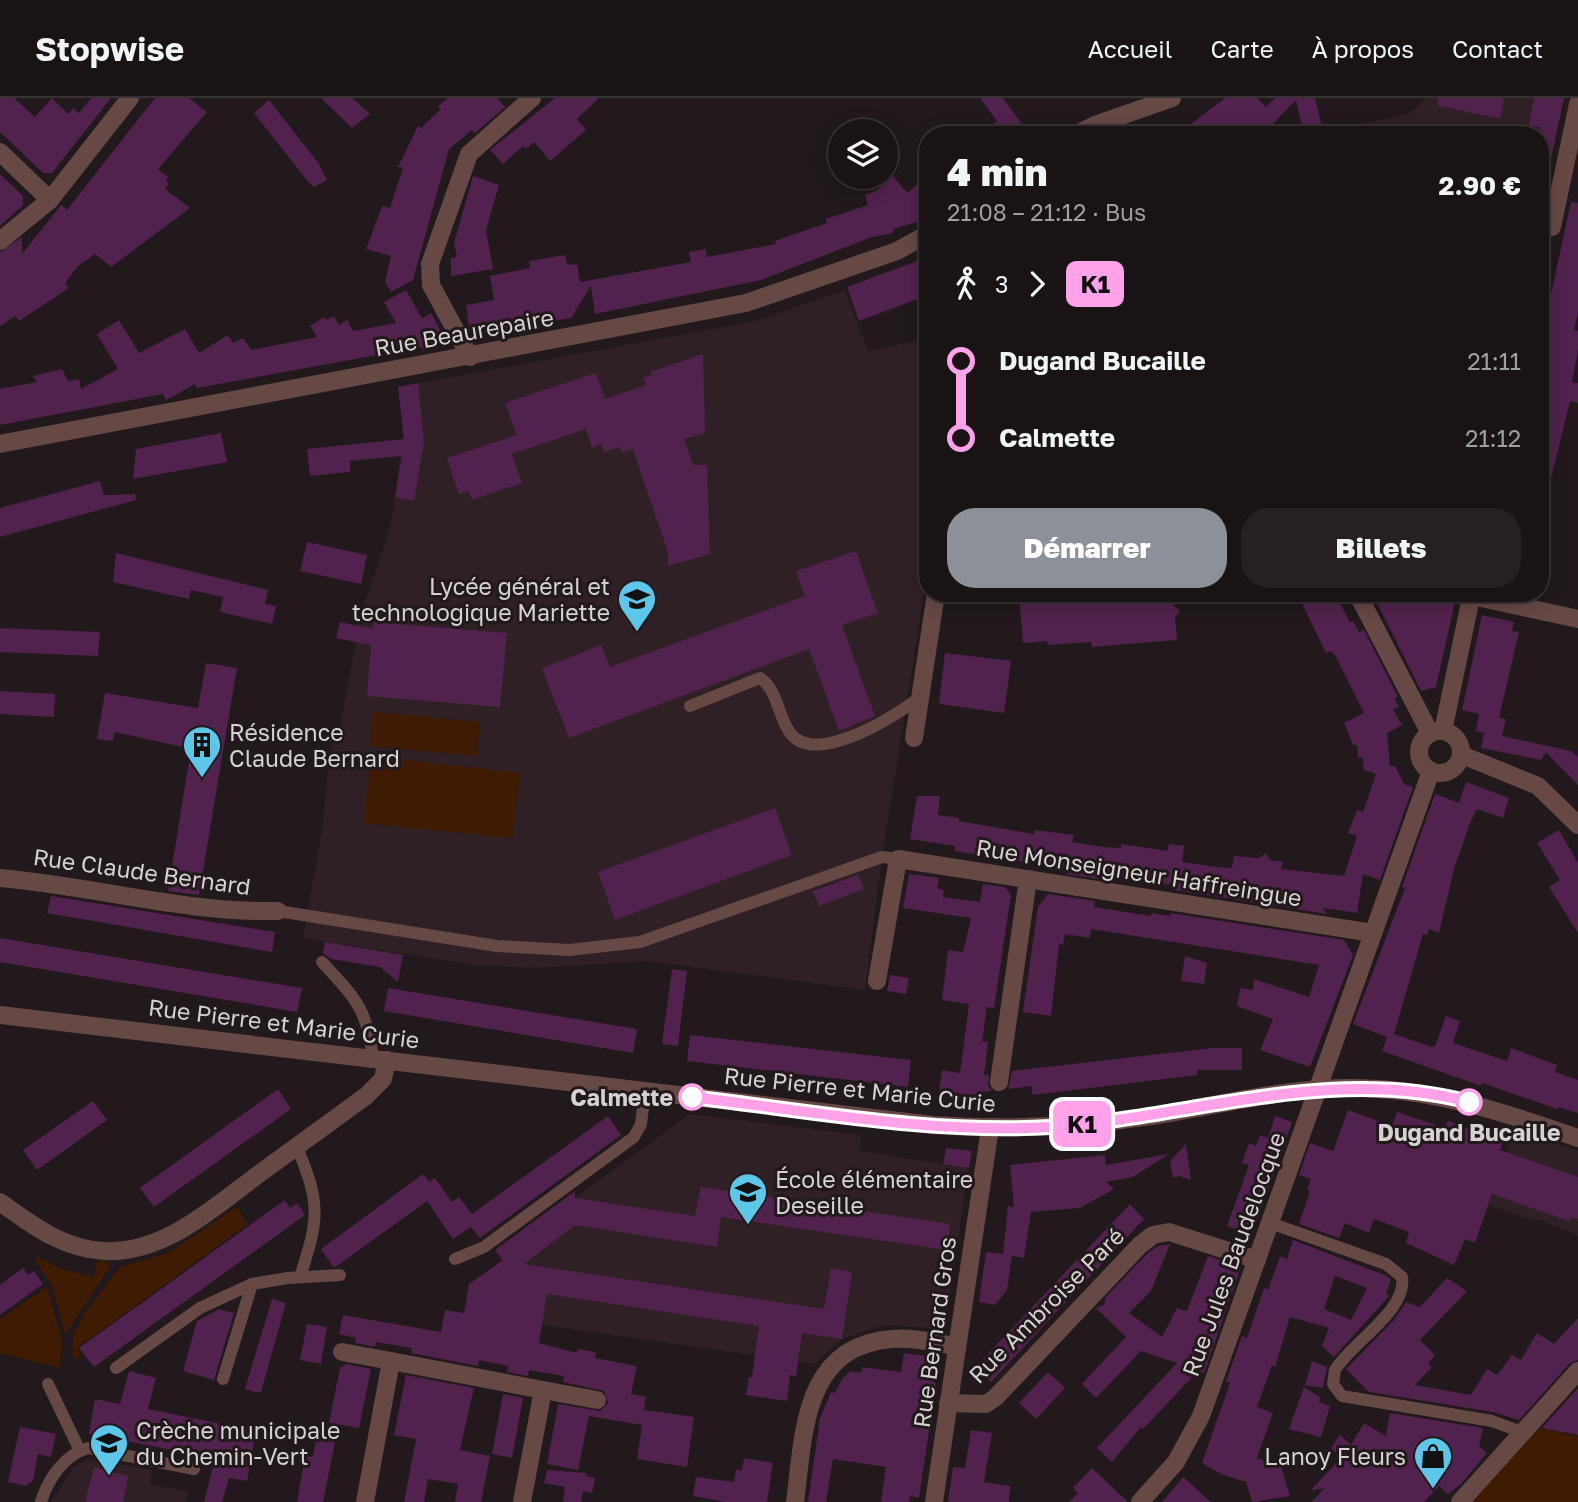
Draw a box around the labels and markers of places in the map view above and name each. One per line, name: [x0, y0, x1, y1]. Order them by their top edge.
place label: Lycée général et technologique Mariette: [352, 572, 610, 626]
school or university icon: Lycée général et technologique Mariette: [616, 578, 658, 633]
place label: Résidence Claude Bernard: [229, 718, 400, 772]
building icon: Résidence Claude Bernard: [181, 724, 223, 779]
place label: Calmette: [570, 1083, 673, 1111]
marker: Calmette: [679, 1084, 705, 1110]
marker: Dugand Bucaille: [1456, 1089, 1482, 1115]
place label: Dugand Bucaille: [1377, 1118, 1561, 1146]
place label: École élémentaire Deseille: [775, 1165, 973, 1219]
school or university icon: École élémentaire Deseille: [727, 1171, 769, 1226]
place label: Crèche municipale du Chemin-Vert: [136, 1416, 340, 1470]
school or university icon: Crèche municipale du Chemin-Vert: [88, 1422, 130, 1477]
shop icon: Lanoy Fleurs: [1412, 1435, 1454, 1490]
place label: Lanoy Fleurs: [1264, 1442, 1406, 1470]

